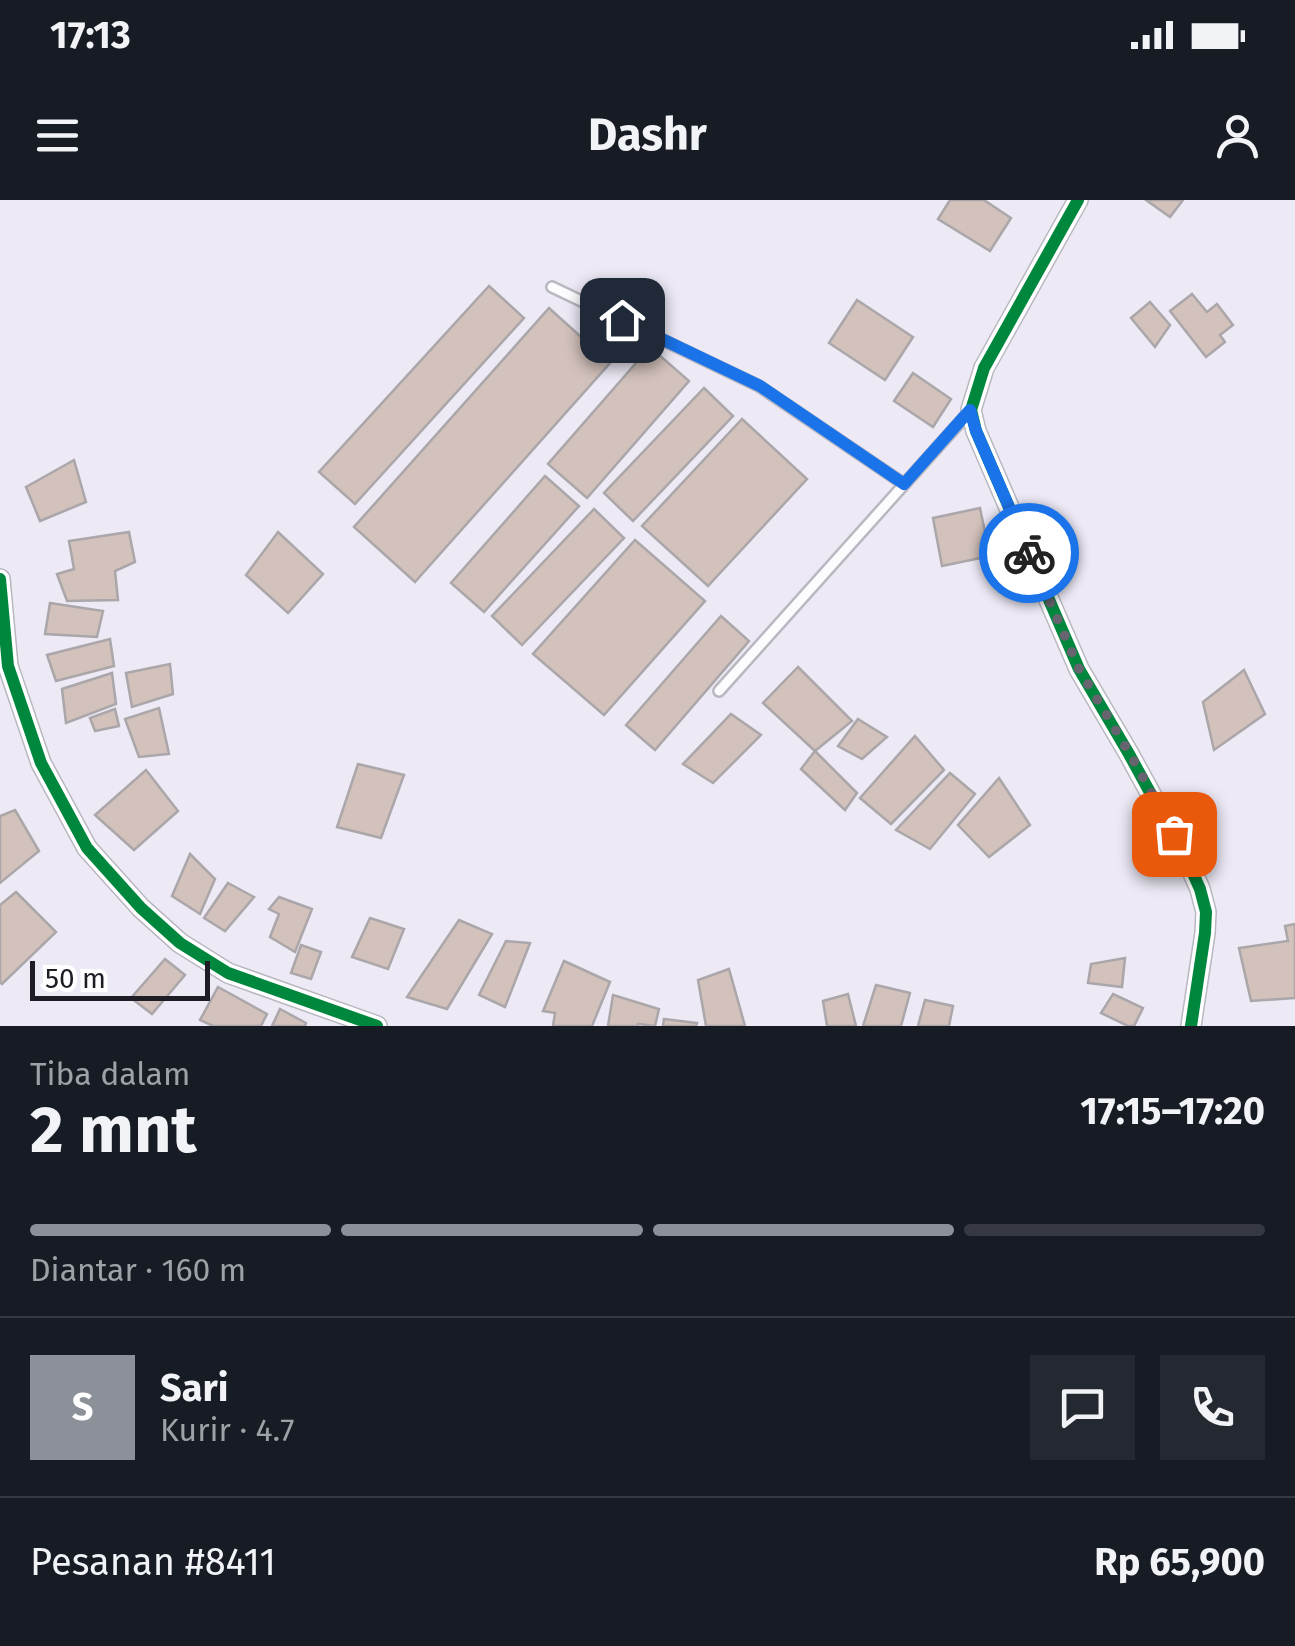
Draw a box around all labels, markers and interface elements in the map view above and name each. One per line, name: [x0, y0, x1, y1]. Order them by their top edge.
text: 17:13: [50, 12, 131, 58]
icon: menu: [30, 108, 85, 163]
text: Dashr: [588, 108, 707, 162]
icon: person: [1210, 108, 1265, 163]
pin: [580, 278, 665, 363]
icon: home: [595, 293, 650, 348]
courier: [979, 503, 1079, 603]
icon: bike: [1002, 526, 1057, 581]
pin: [1132, 792, 1217, 877]
icon: bag: [1147, 807, 1202, 862]
scale bar: [30, 956, 210, 1000]
text: 50 m: [45, 962, 106, 995]
text: Tiba dalam: [30, 1055, 190, 1093]
text: 17:15–17:20: [1080, 1088, 1265, 1134]
text: 2 mnt: [30, 1091, 197, 1169]
text: Diantar · 160 m: [30, 1251, 246, 1289]
button: chat: [1030, 1355, 1135, 1460]
button: phone: [1160, 1355, 1265, 1460]
text: Sari: [160, 1365, 229, 1411]
text: S: [72, 1384, 93, 1430]
text: Kurir · 4.7: [160, 1411, 294, 1449]
text: Pesanan #8411: [30, 1539, 276, 1585]
text: Rp 65,900: [1094, 1539, 1265, 1585]

